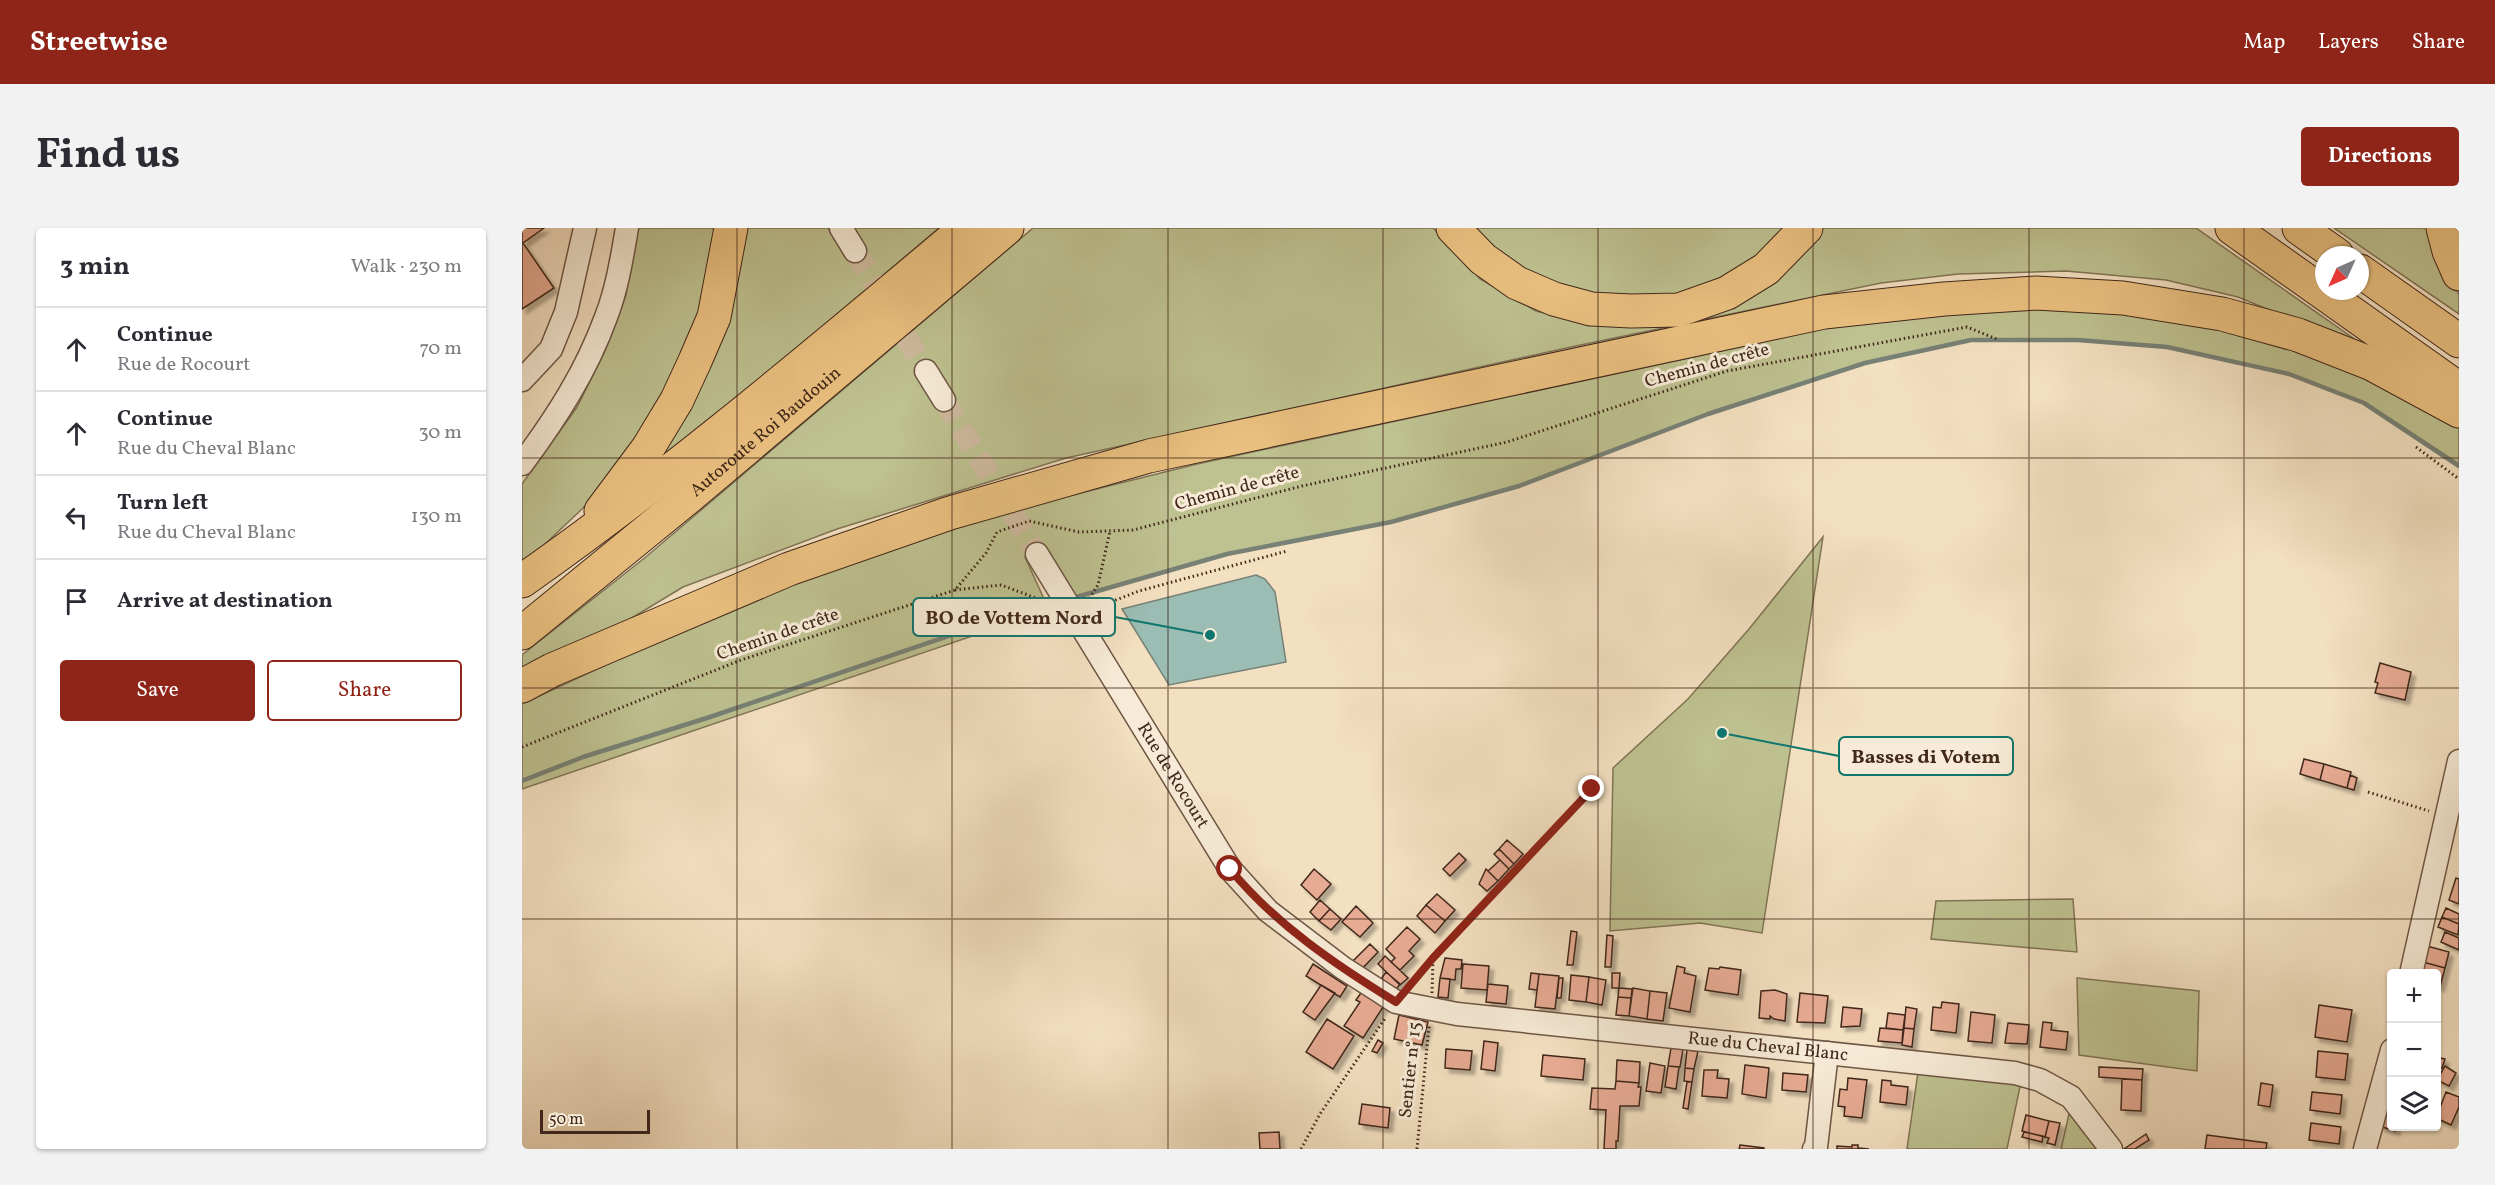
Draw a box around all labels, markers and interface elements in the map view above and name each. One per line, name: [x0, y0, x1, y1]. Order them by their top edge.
text: Streetwise: [30, 23, 168, 62]
text: Map: [2243, 28, 2285, 57]
text: Layers: [2318, 28, 2379, 57]
text: Share: [2412, 28, 2465, 57]
text: Find us: [36, 127, 180, 186]
button: Directions: [2301, 127, 2459, 186]
north arrow: [2315, 246, 2369, 300]
text: 3 min: [60, 249, 130, 285]
text: Walk · 230 m: [351, 253, 462, 281]
text: Continue: [117, 320, 213, 351]
icon: ahead: [60, 333, 93, 366]
text: 70 m: [419, 335, 462, 363]
street label: Chemin de crête: [1642, 337, 1772, 395]
text: Rue de Rocourt: [117, 351, 250, 379]
street label: Autoroute Roi Baudouin: [685, 361, 847, 503]
text: Continue: [117, 404, 213, 435]
icon: ahead: [60, 417, 93, 450]
text: 30 m: [418, 419, 462, 447]
text: Rue du Cheval Blanc: [117, 435, 296, 463]
street label: Chemin de crête: [1172, 460, 1302, 518]
text: Turn left: [117, 488, 208, 519]
icon: left: [60, 501, 93, 534]
text: 130 m: [411, 503, 462, 531]
text: Rue du Cheval Blanc: [117, 519, 296, 547]
icon: arrive: [60, 585, 93, 618]
text: Arrive at destination: [117, 586, 333, 617]
callout: BO de Vottem Nord: [913, 598, 1115, 636]
street label: Chemin de crête: [714, 602, 842, 668]
text: BO de Vottem Nord: [925, 605, 1103, 633]
button: Save: [60, 660, 255, 721]
button: Share: [267, 660, 462, 721]
street label: Rue de Rocourt: [1131, 718, 1215, 833]
callout: Basses di Votem: [1839, 737, 2013, 775]
text: Basses di Votem: [1851, 744, 2001, 772]
route end: [1578, 775, 1604, 801]
route start: [1216, 855, 1242, 881]
map controls: [2387, 969, 2441, 1131]
button: +: [2387, 969, 2441, 1023]
street label: Sentier n° 15: [1394, 1021, 1428, 1119]
button: −: [2387, 1023, 2441, 1077]
street label: Rue du Cheval Blanc: [1686, 1026, 1849, 1068]
button: layers: [2387, 1077, 2441, 1131]
scale bar: [540, 1107, 650, 1134]
text: 50 m: [549, 1109, 583, 1131]

